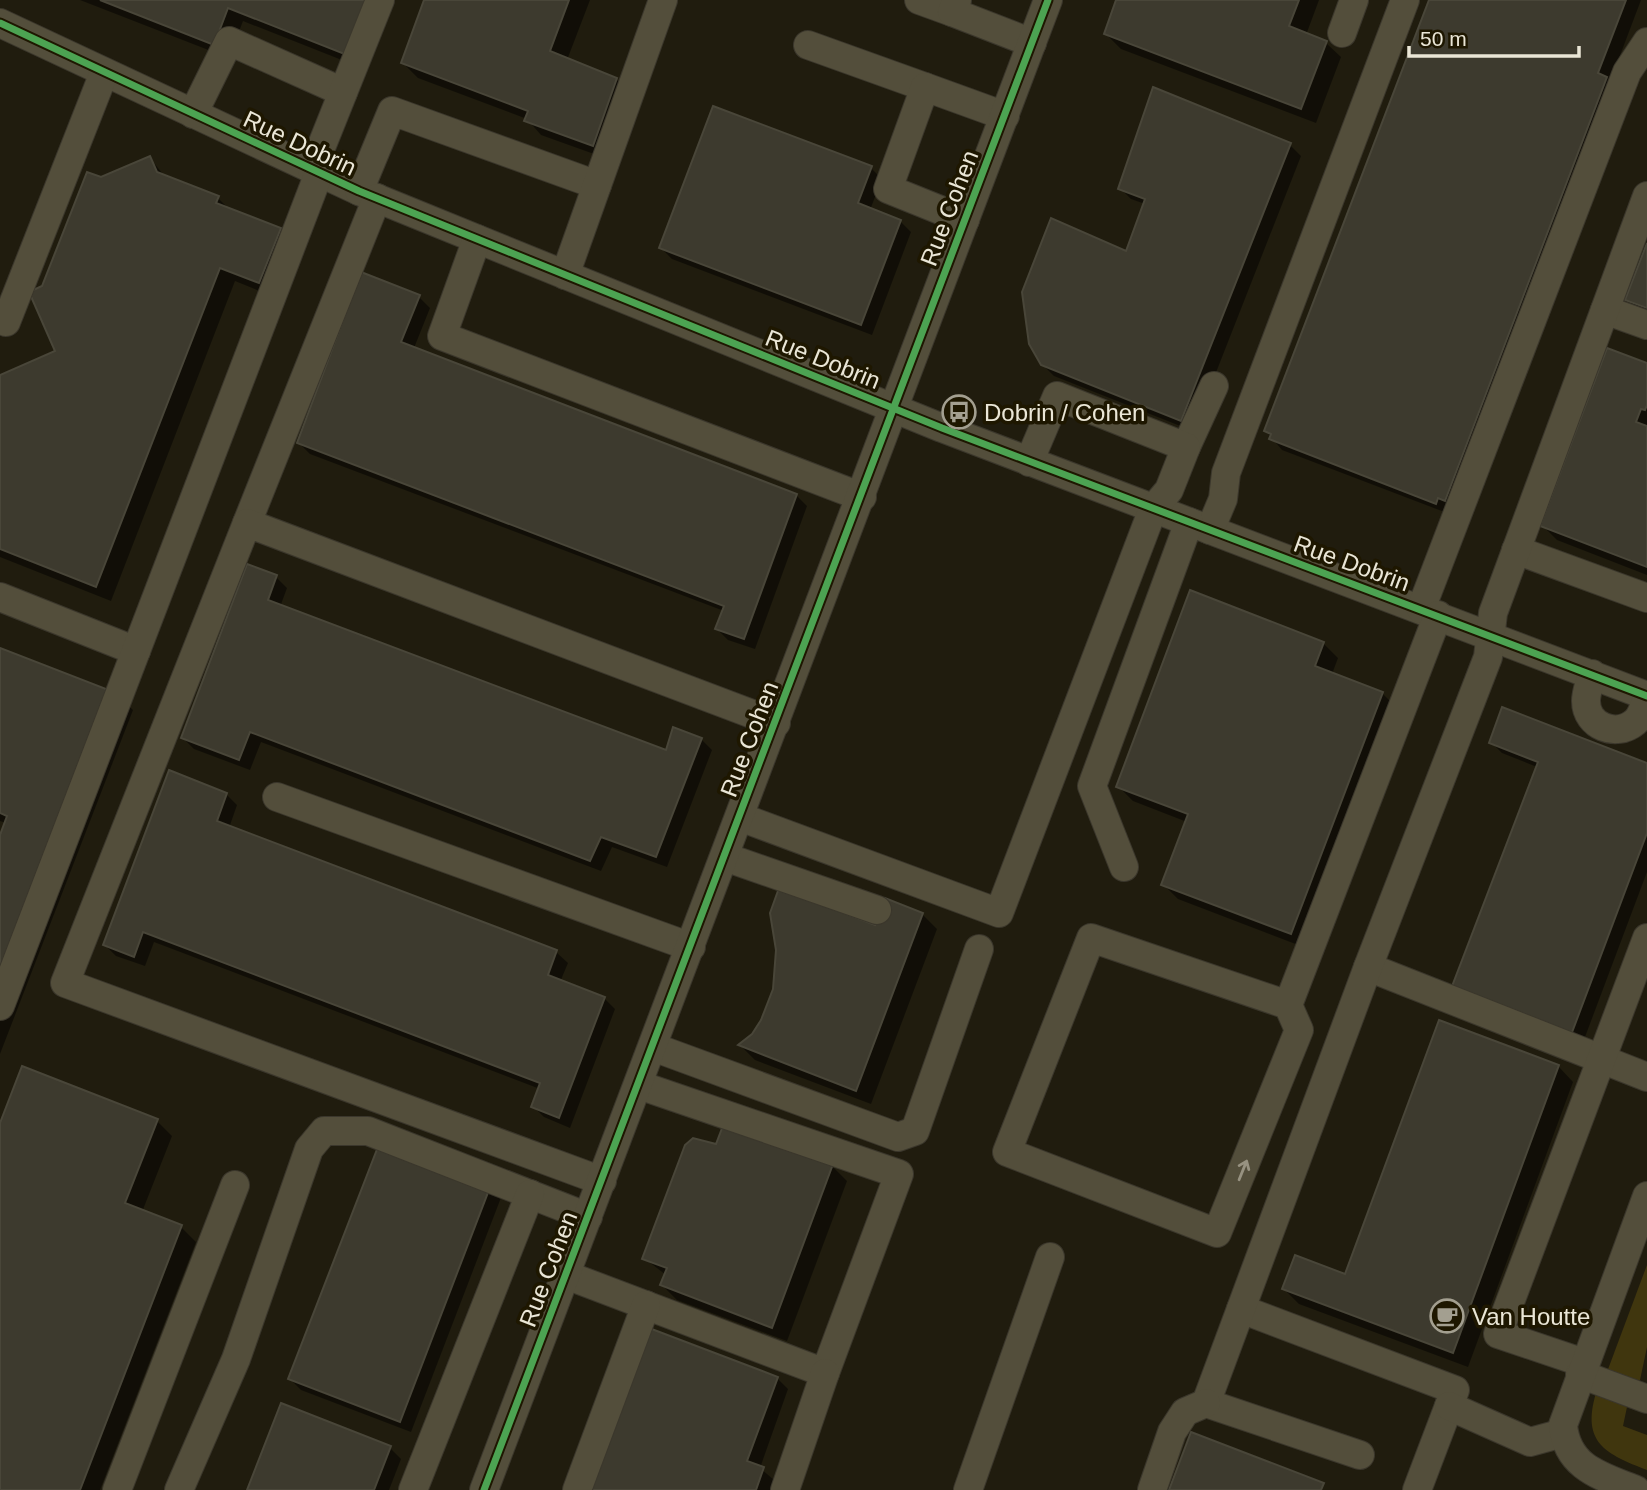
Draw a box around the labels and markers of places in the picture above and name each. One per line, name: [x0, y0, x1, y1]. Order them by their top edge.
bus stop icon: Dobrin / Cohen: [940, 393, 978, 431]
place label: Dobrin / Cohen: [984, 399, 1145, 426]
cafe icon: Van Houtte: [1428, 1297, 1466, 1335]
place label: Van Houtte: [1472, 1303, 1590, 1330]

